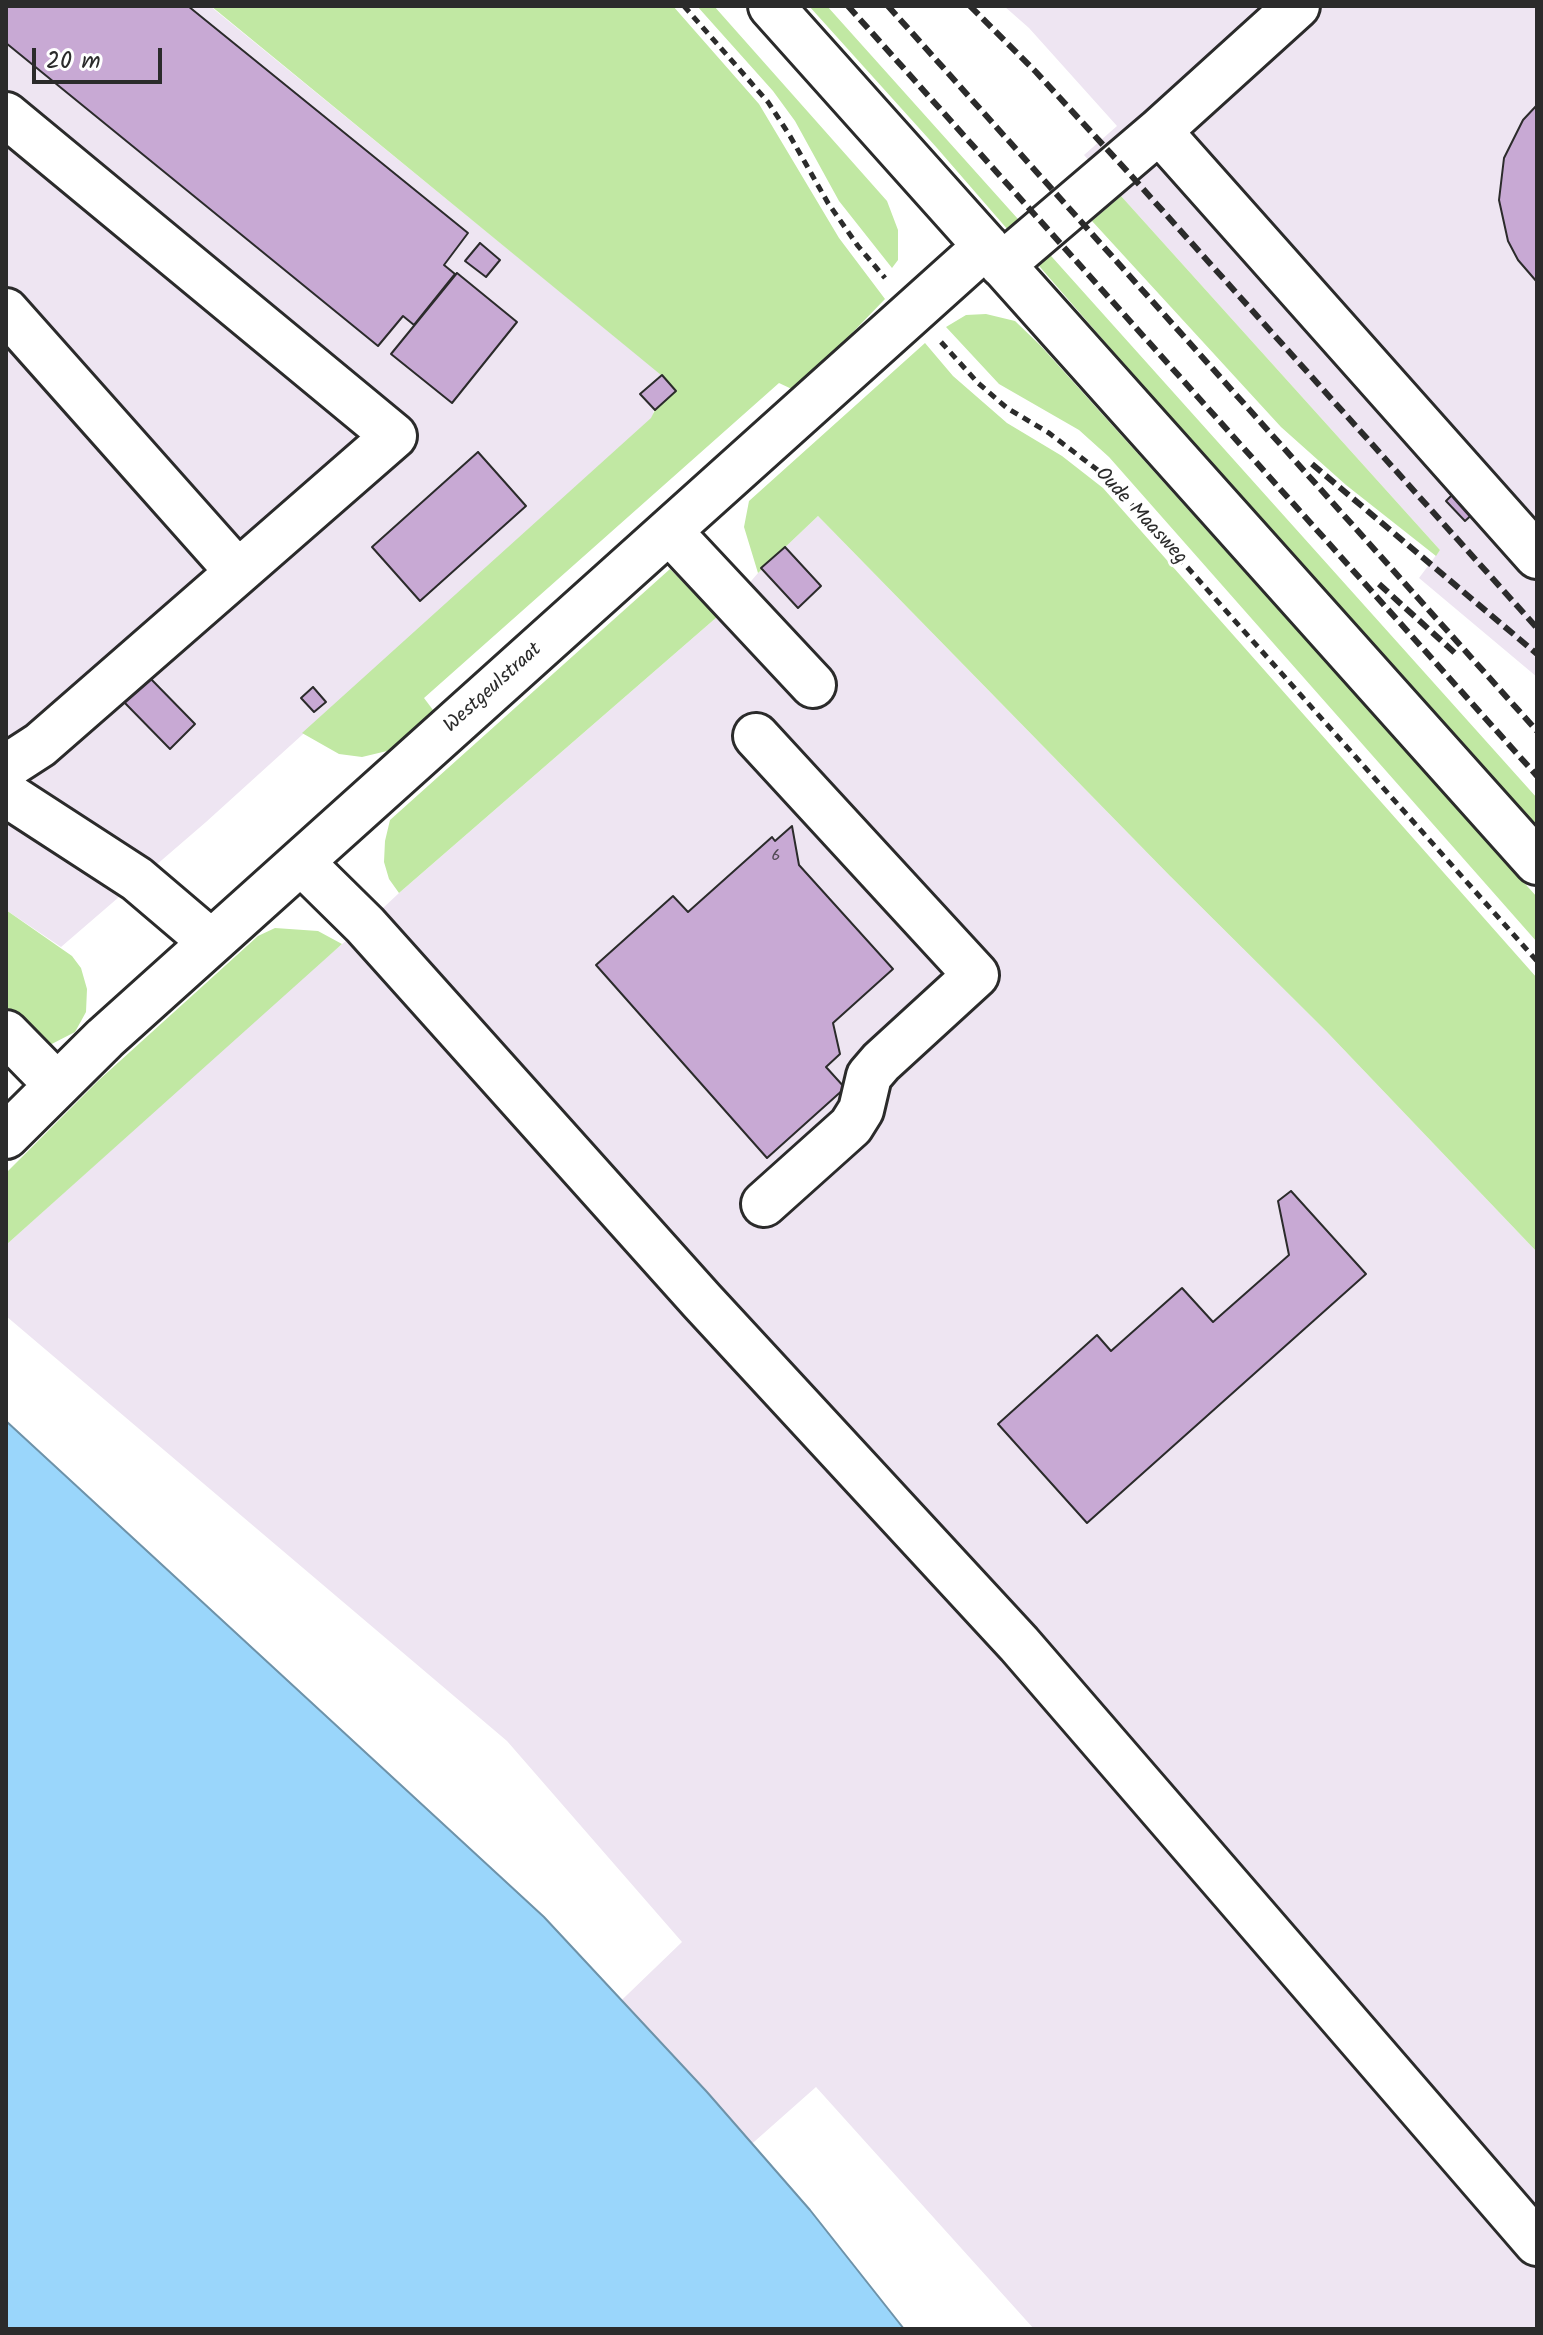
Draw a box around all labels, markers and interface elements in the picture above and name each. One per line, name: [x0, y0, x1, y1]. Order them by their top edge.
scale bar: [36, 32, 166, 82]
text: 20 m: [46, 42, 101, 81]
street label: Oude Maasweg: [1089, 464, 1191, 570]
street label: Westgeulstraat: [440, 639, 548, 739]
house number: 6: [772, 847, 780, 867]

